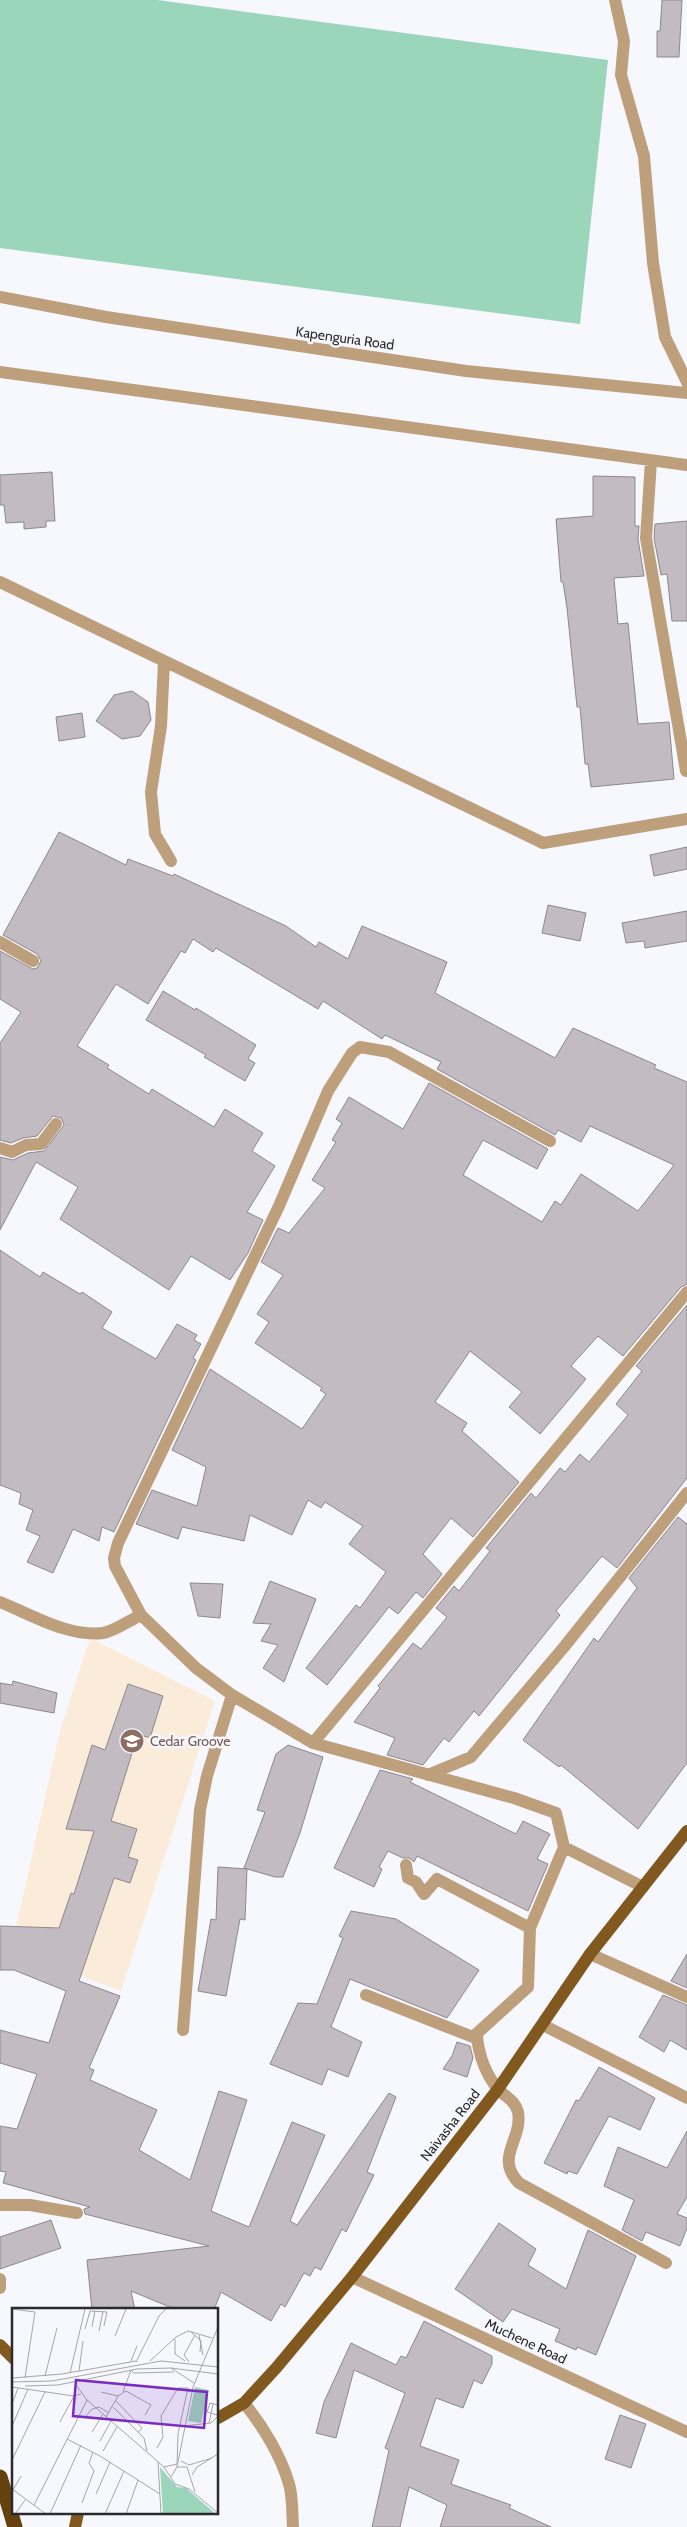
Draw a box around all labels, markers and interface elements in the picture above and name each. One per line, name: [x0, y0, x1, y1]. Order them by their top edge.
street label: Kapenguria Road: [295, 322, 395, 354]
school or university icon: Cedar Groove: [119, 1728, 145, 1754]
place label: Cedar Groove: [150, 1732, 230, 1750]
street label: Naivasha Road: [416, 2085, 484, 2165]
inset map: [12, 2308, 219, 2514]
street label: Muchene Road: [482, 2314, 570, 2368]

